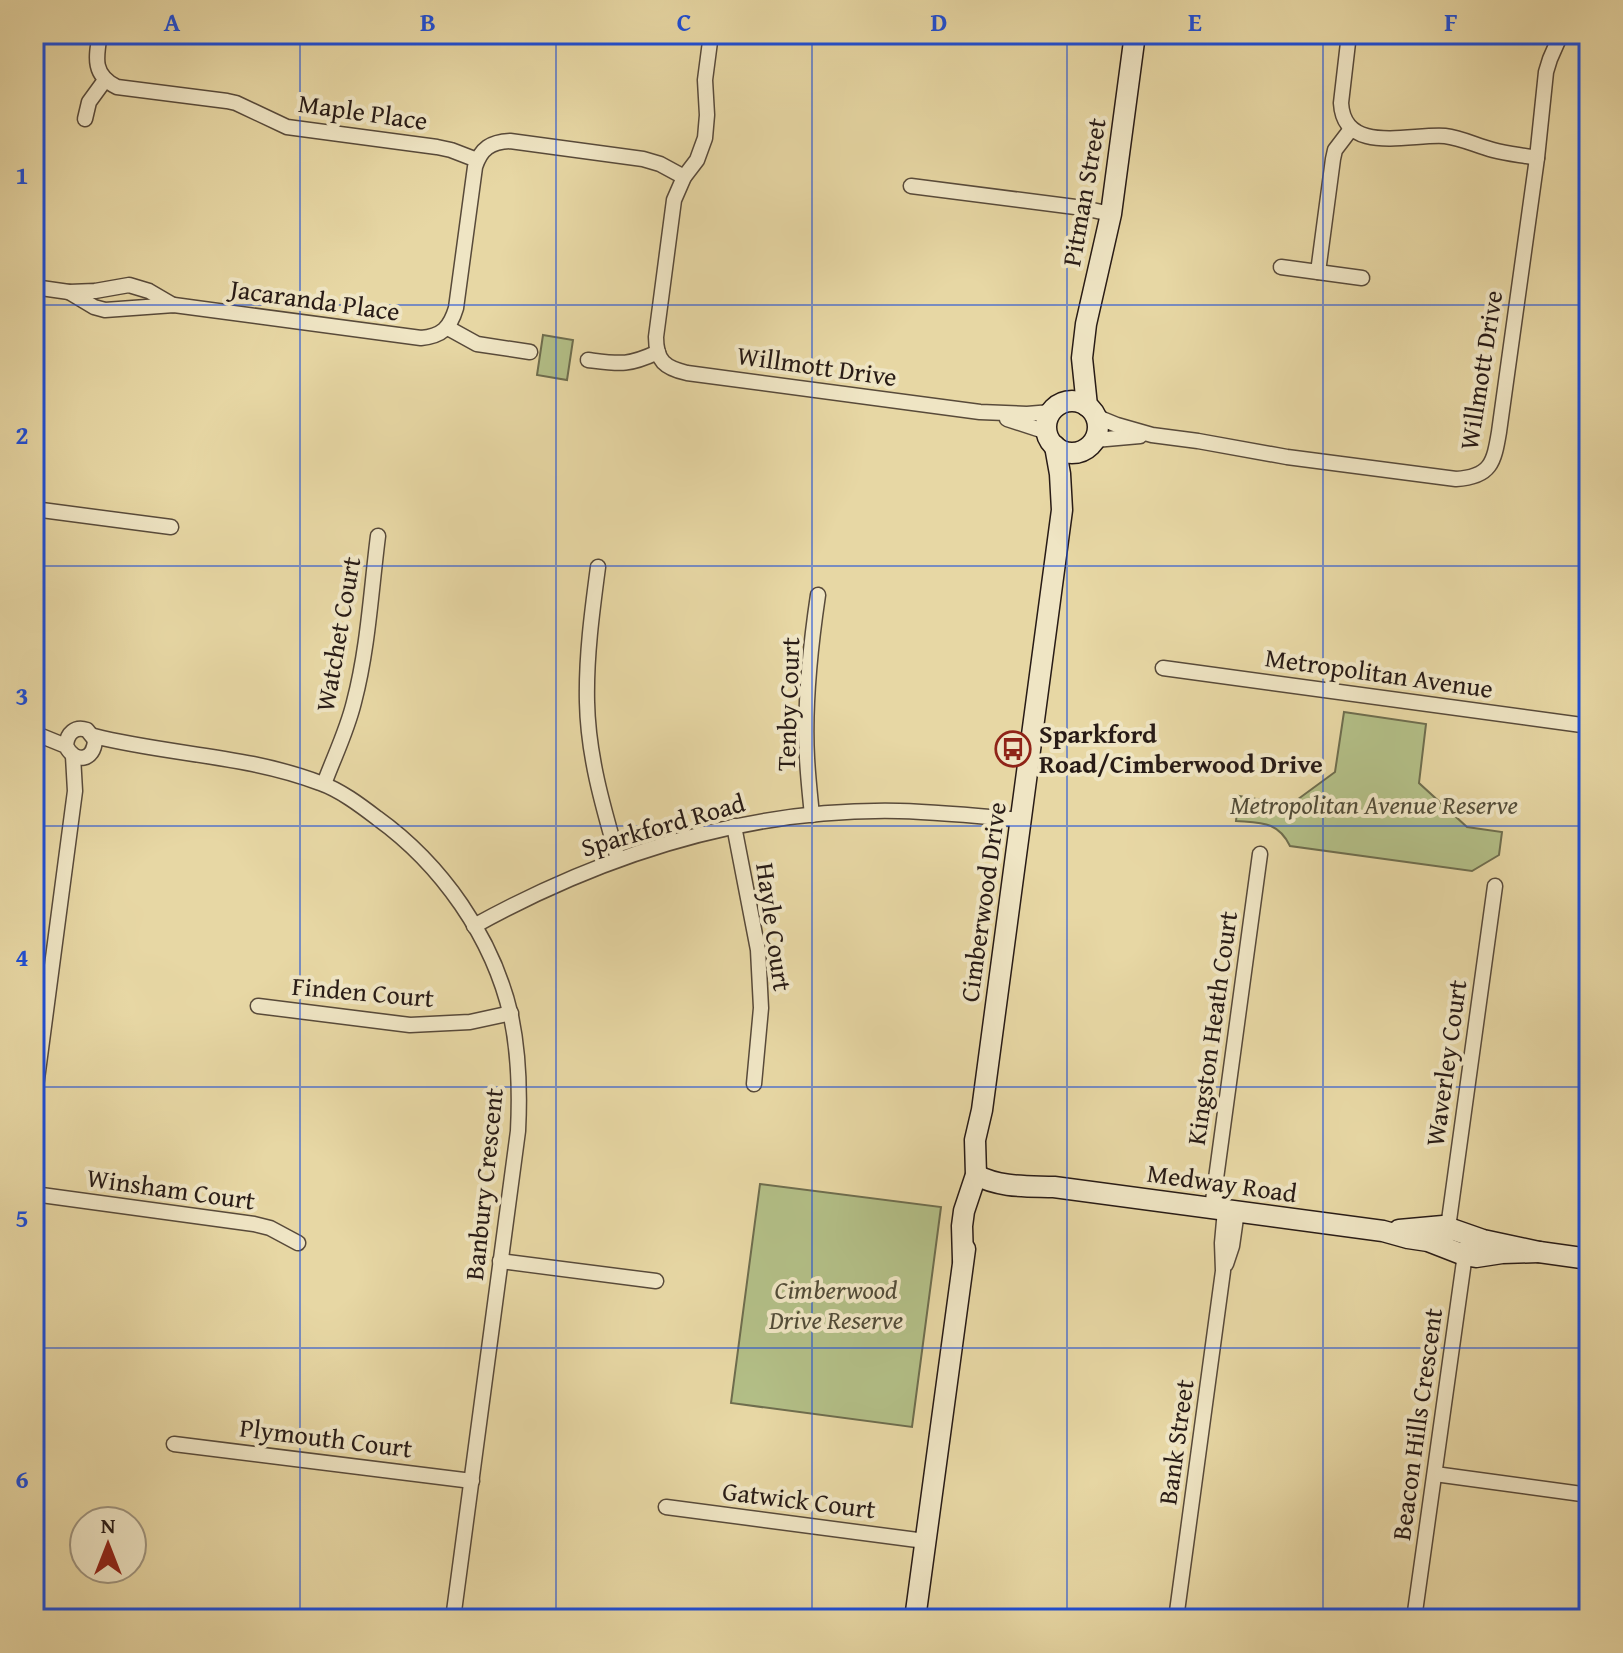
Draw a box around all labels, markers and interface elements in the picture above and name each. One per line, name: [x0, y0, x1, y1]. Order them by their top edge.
text: A: [164, 2, 181, 41]
text: B: [420, 2, 436, 41]
text: C: [677, 2, 691, 41]
text: D: [931, 2, 947, 41]
text: E: [1188, 2, 1202, 41]
text: F: [1444, 2, 1458, 41]
street label: Maple Place: [296, 83, 430, 140]
street label: Pitman Street: [1051, 115, 1116, 269]
text: 1: [15, 155, 29, 194]
street label: Jacaranda Place: [225, 268, 402, 331]
street label: Willmott Drive: [1449, 287, 1512, 452]
street label: Willmott Drive: [735, 335, 899, 396]
text: 2: [15, 415, 29, 454]
street label: Watchet Court: [305, 553, 370, 714]
street label: Tenby Court: [766, 636, 809, 772]
street label: Metropolitan Avenue: [1263, 637, 1496, 708]
text: 3: [15, 676, 29, 715]
place label: Sparkford Road/Cimberwood Drive: [1039, 714, 1323, 783]
bus stop icon: Sparkford Road/Cimberwood Drive: [994, 730, 1032, 768]
street label: Sparkford Road: [576, 782, 750, 867]
park label: Metropolitan Avenue Reserve: [1230, 785, 1518, 824]
street label: Cimberwood Drive: [949, 799, 1016, 1004]
street label: Hayle Court: [746, 860, 803, 994]
street label: Kingston Heath Court: [1176, 908, 1247, 1147]
text: 4: [15, 937, 29, 976]
street label: Finden Court: [290, 966, 436, 1017]
street label: Waverley Court: [1415, 977, 1476, 1149]
street label: Banbury Crescent: [454, 1086, 513, 1282]
street label: Medway Road: [1145, 1153, 1300, 1212]
street label: Winsham Court: [84, 1157, 258, 1220]
text: 5: [15, 1198, 29, 1237]
park label: Cimberwood Drive Reserve: [768, 1270, 903, 1339]
street label: Beacon Hills Crescent: [1381, 1305, 1452, 1543]
street label: Bank Street: [1147, 1377, 1204, 1507]
street label: Plymouth Court: [237, 1408, 415, 1467]
text: 6: [15, 1459, 29, 1498]
street label: Gatwick Court: [720, 1471, 878, 1528]
north arrow: [68, 1505, 148, 1585]
text: N: [101, 1509, 116, 1541]

